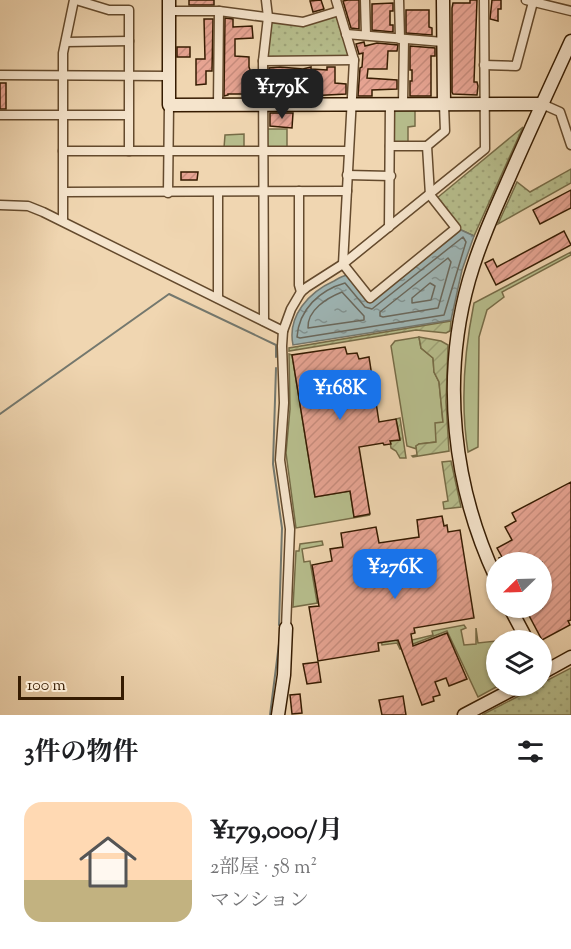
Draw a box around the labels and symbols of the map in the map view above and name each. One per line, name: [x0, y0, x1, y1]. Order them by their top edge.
pin: ¥179K: [240, 69, 324, 120]
pin: ¥168K: [298, 370, 382, 421]
pin: ¥276K: [353, 549, 437, 600]
north arrow: [486, 552, 552, 618]
scale bar: [18, 673, 124, 700]

